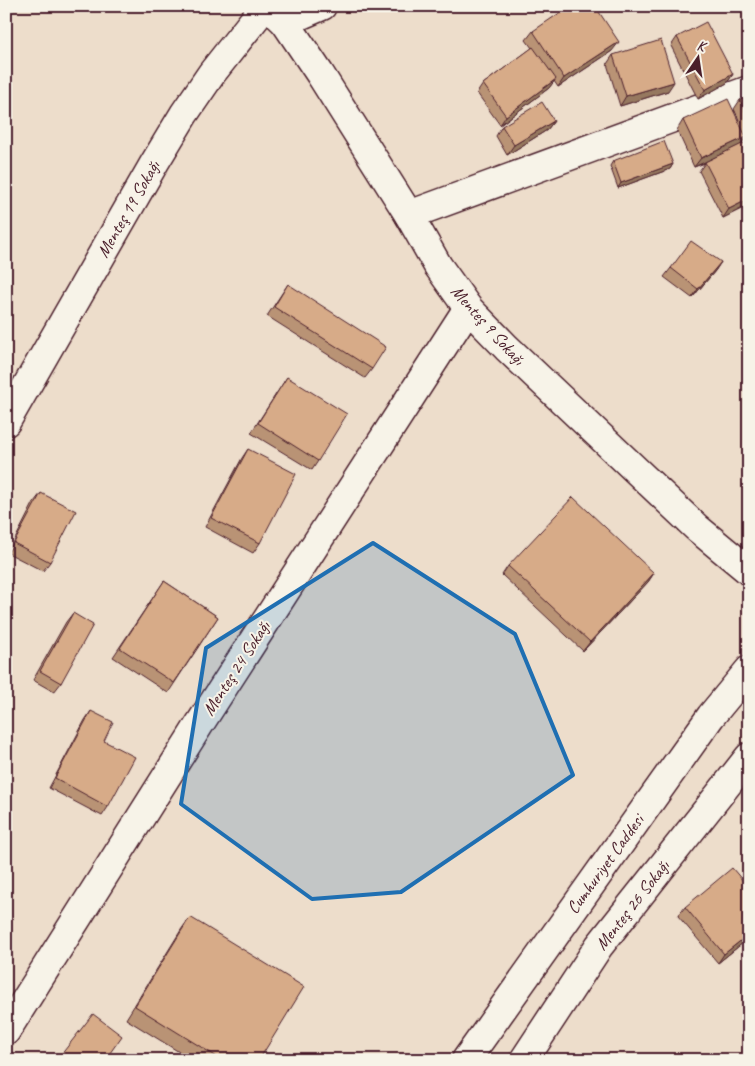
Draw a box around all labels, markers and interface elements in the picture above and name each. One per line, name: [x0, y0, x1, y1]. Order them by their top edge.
north arrow: [672, 32, 722, 82]
text: K: [695, 37, 709, 56]
street label: Menteş 19 Sokağı: [91, 156, 165, 261]
street label: Menteş 9 Sokağı: [446, 280, 530, 370]
street label: Menteş 24 Sokağı: [197, 616, 275, 719]
street label: Cumhuriyet Caddesi: [562, 808, 650, 918]
street label: Menteş 26 Sokağı: [590, 855, 674, 954]

